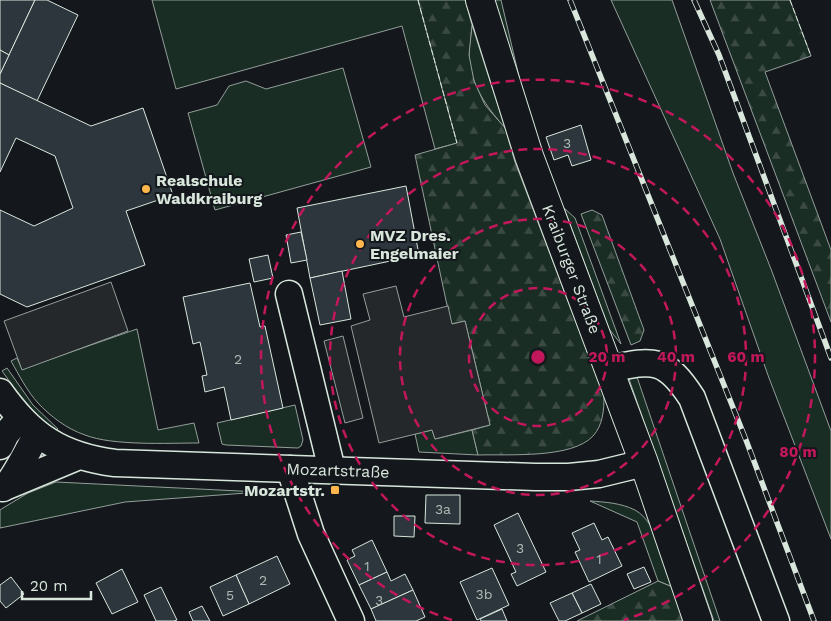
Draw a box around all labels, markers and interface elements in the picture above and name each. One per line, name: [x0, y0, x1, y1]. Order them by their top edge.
house number: 3: [563, 135, 571, 151]
place label: Realschule Waldkraiburg: [156, 171, 262, 208]
marker: Realschule Waldkraiburg: [140, 183, 152, 195]
street label: Kraiburger Straße: [538, 202, 605, 337]
place label: MVZ Dres. Engelmaier: [370, 226, 459, 263]
marker: MVZ Dres. Engelmaier: [354, 238, 366, 250]
centre of rings: [529, 348, 547, 366]
text: 20 m: [588, 348, 626, 366]
text: 40 m: [657, 348, 695, 366]
text: 60 m: [727, 348, 765, 366]
house number: 2: [234, 351, 242, 367]
text: 80 m: [779, 443, 817, 461]
street label: Mozartstraße: [286, 459, 390, 482]
place label: Mozartstr.: [244, 481, 325, 500]
marker: Mozartstr.: [329, 484, 341, 496]
house number: 3a: [435, 501, 451, 517]
house number: 3: [516, 540, 524, 556]
house number: 1: [596, 551, 602, 567]
house number: 1: [364, 558, 370, 574]
scale bar: [22, 568, 91, 600]
house number: 2: [259, 572, 267, 588]
text: 20 m: [30, 577, 68, 595]
house number: 3b: [476, 586, 492, 602]
house number: 5: [226, 587, 234, 603]
house number: 3: [375, 592, 383, 608]

